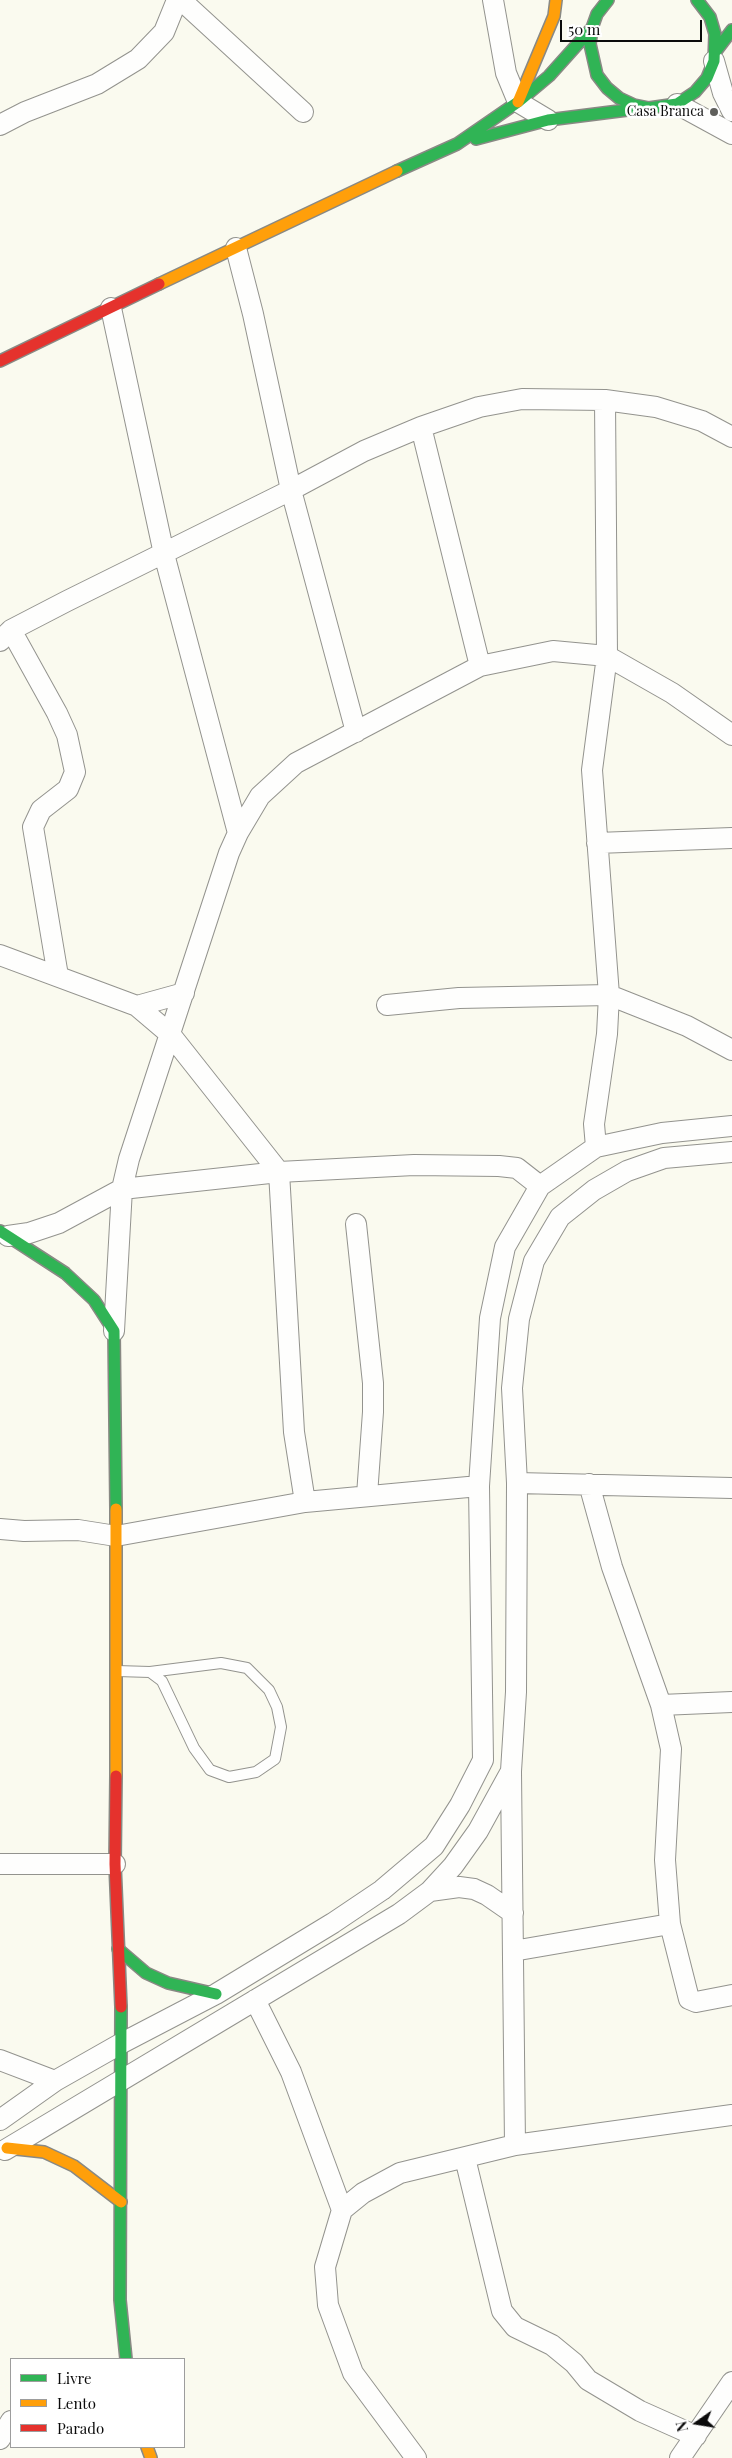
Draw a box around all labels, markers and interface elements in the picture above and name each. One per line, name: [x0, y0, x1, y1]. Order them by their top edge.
scale bar: [562, 10, 704, 42]
text: 50 m: [568, 19, 600, 39]
place label: Casa Branca: [627, 104, 704, 120]
marker: Casa Branca: [708, 106, 720, 118]
legend: [10, 2358, 185, 2448]
text: Livre: [57, 2368, 92, 2388]
text: Lento: [57, 2393, 96, 2413]
north arrow: [672, 2398, 722, 2448]
text: Parado: [57, 2418, 104, 2438]
text: N: [672, 2419, 692, 2434]

